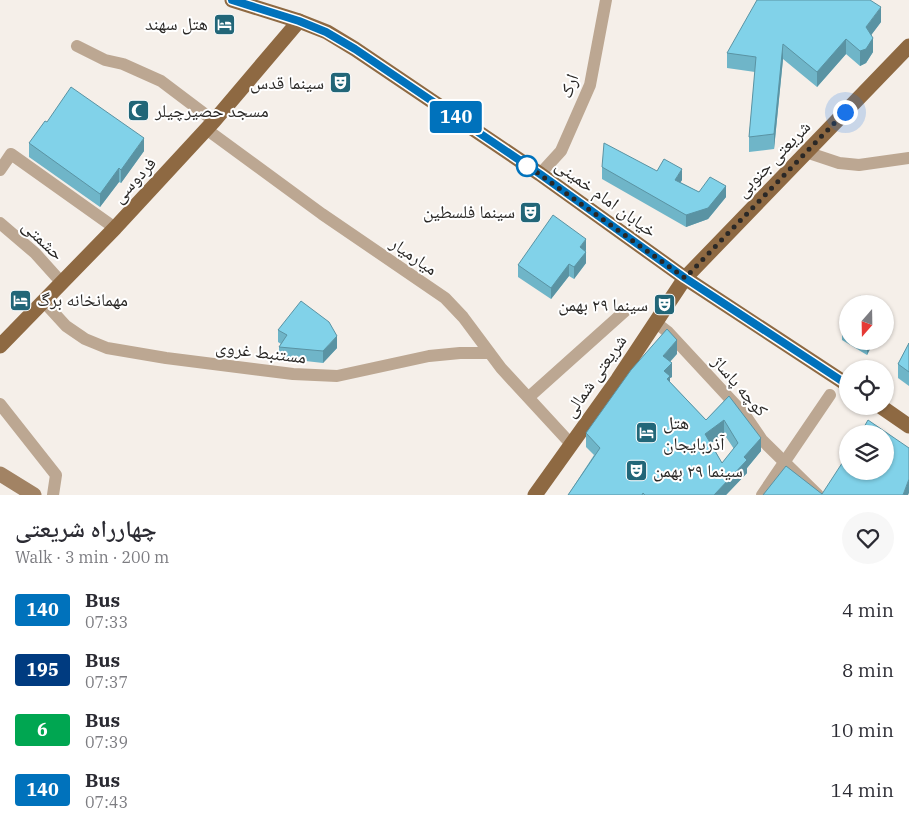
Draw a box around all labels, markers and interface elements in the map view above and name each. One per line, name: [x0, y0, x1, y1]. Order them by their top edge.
place label: هتل سهند: [145, 12, 208, 35]
hotel icon: هتل سهند: [212, 12, 236, 36]
place label: سینما قدس: [250, 71, 324, 94]
theatre icon: سینما قدس: [328, 71, 352, 95]
street label: ارک: [554, 71, 583, 101]
mosque icon: مسجد حصیرچیلر: [127, 99, 151, 123]
place label: مسجد حصیرچیلر: [154, 99, 269, 122]
your location: [833, 100, 858, 125]
line badge: 140: [427, 101, 485, 133]
text: 140: [440, 105, 472, 128]
street label: شریعتی جنوبی: [730, 115, 815, 202]
street label: فردوسی: [106, 152, 161, 208]
street label: خیابان امام خمینی: [551, 153, 661, 243]
unlabelled marker: [516, 155, 538, 177]
place label: سینما فلسطین: [423, 200, 515, 223]
theatre icon: سینما فلسطین: [519, 200, 543, 224]
street label: حشمتی: [17, 214, 69, 265]
street label: میارمیار: [385, 231, 442, 280]
hotel icon: مهمانخانه برگ: [9, 288, 33, 312]
place label: مهمانخانه برگ: [37, 288, 128, 311]
place label: سینما ٢٩ بهمن: [558, 293, 648, 316]
theatre icon: سینما ٢٩ بهمن: [652, 293, 676, 317]
north arrow: [839, 295, 894, 350]
map controls: [839, 295, 894, 480]
street label: شریعتی شمالی: [558, 330, 631, 422]
street label: مستنبط غروی: [214, 335, 308, 368]
street label: کوچه پاساژ: [707, 350, 774, 422]
button: locate: [839, 360, 894, 415]
place label: هتل آذربایجان: [663, 411, 725, 455]
hotel icon: هتل آذربایجان: [635, 421, 659, 445]
button: layers: [839, 425, 894, 480]
theatre icon: سینما ۲۹ بهمن: [625, 459, 649, 483]
place label: سینما ۲۹ بهمن: [653, 459, 743, 482]
text: چهارراه شریعتی: [15, 512, 157, 544]
button: heart: [842, 512, 894, 564]
text: Walk · 3 min · 200 m: [15, 547, 169, 567]
text: Bus: [85, 588, 120, 612]
text: 140: [26, 598, 59, 621]
text: 4 min: [842, 598, 894, 622]
text: 07:33: [85, 612, 128, 632]
text: Bus: [85, 648, 120, 672]
text: 195: [26, 658, 59, 681]
text: 8 min: [842, 658, 894, 682]
text: 07:37: [85, 672, 128, 692]
text: Bus: [85, 708, 120, 732]
text: 6: [37, 718, 48, 741]
text: 10 min: [831, 718, 894, 742]
text: 07:39: [85, 732, 128, 752]
text: Bus: [85, 768, 120, 792]
text: 140: [26, 778, 59, 801]
text: 14 min: [831, 778, 894, 802]
text: 07:43: [85, 792, 128, 812]

